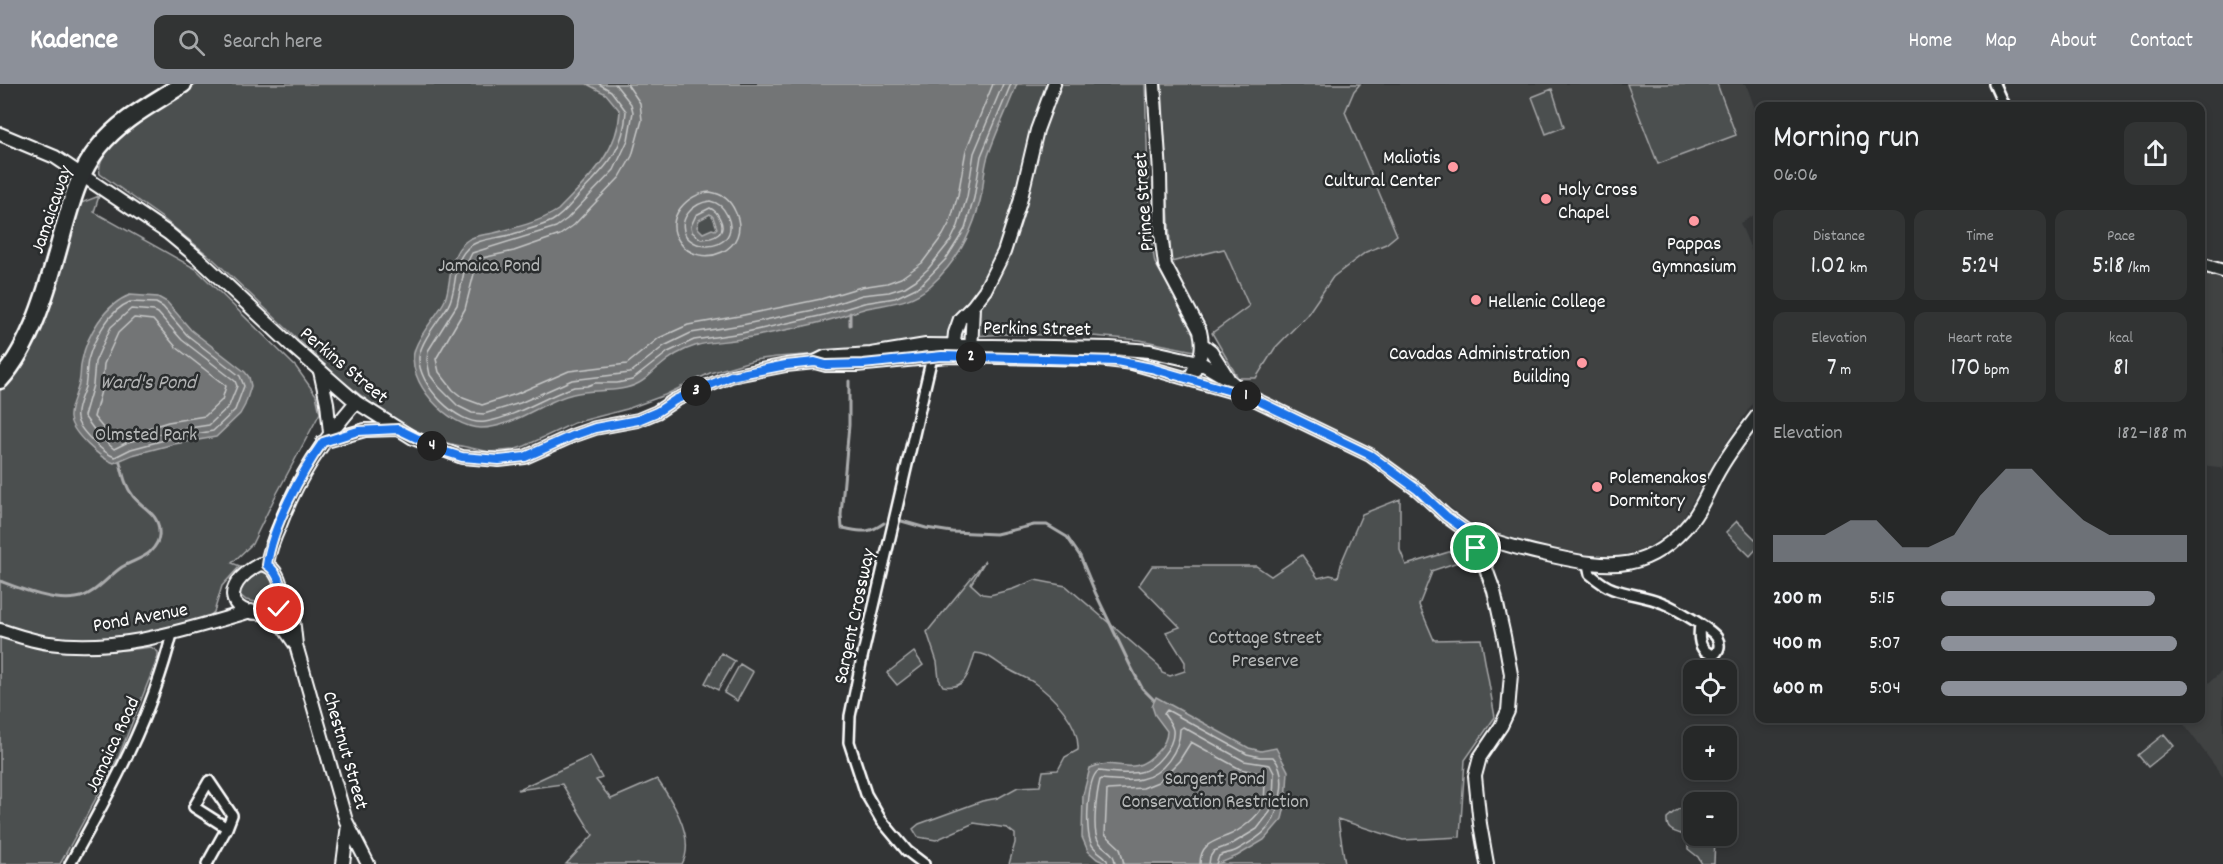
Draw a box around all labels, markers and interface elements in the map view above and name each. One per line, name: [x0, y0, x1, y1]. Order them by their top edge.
search box: [154, 15, 574, 69]
text: Kadence: [30, 22, 118, 62]
icon: search: [175, 26, 208, 59]
text: Search here: [223, 27, 322, 58]
text: Home: [1908, 27, 1952, 57]
text: Map: [1985, 27, 2017, 57]
text: About: [2050, 27, 2097, 57]
text: Contact: [2130, 27, 2193, 57]
text: Morning run: [1773, 116, 1920, 163]
button: share: [2124, 122, 2187, 185]
place label: Maliotis Cultural Center: [1324, 145, 1442, 196]
street label: Prince Street: [1128, 151, 1162, 252]
marker: Maliotis Cultural Center: [1446, 160, 1460, 174]
street label: Jamaicaway: [25, 161, 81, 258]
text: 06:06: [1773, 162, 1818, 190]
place label: Holy Cross Chapel: [1558, 177, 1638, 228]
marker: Holy Cross Chapel: [1539, 192, 1553, 206]
marker: Pappas Gymnasium: [1687, 214, 1701, 228]
text: Distance: [1813, 225, 1865, 248]
text: Time: [1966, 225, 1994, 248]
text: Pace: [2107, 225, 2135, 248]
place label: Pappas Gymnasium: [1652, 231, 1737, 282]
text: 1.02: [1811, 248, 1846, 285]
text: 5:24: [1961, 248, 1999, 285]
text: 5:18: [2092, 248, 2124, 285]
park label: Jamaica Pond: [438, 253, 540, 281]
text: km: [1846, 257, 1867, 280]
text: /km: [2124, 257, 2150, 280]
place label: Hellenic College: [1488, 289, 1606, 317]
marker: Hellenic College: [1469, 293, 1483, 307]
street label: Perkins Street: [983, 315, 1091, 345]
street label: Perkins Street: [293, 321, 393, 412]
text: Elevation: [1811, 327, 1867, 350]
text: Heart rate: [1948, 327, 2012, 350]
text: kcal: [2109, 327, 2133, 350]
place label: Cavadas Administration Building: [1389, 341, 1570, 392]
pin: 2: [956, 342, 986, 372]
text: 2: [968, 345, 975, 368]
text: 7: [1827, 350, 1837, 387]
text: 170: [1951, 350, 1980, 387]
text: 81: [2113, 350, 2129, 387]
marker: Cavadas Administration Building: [1575, 356, 1589, 370]
text: m: [1837, 359, 1851, 382]
text: bpm: [1980, 359, 2009, 382]
water label: Ward's Pond: [100, 369, 199, 399]
pin: 3: [681, 376, 711, 406]
text: 3: [692, 379, 700, 402]
pin: 1: [1231, 381, 1261, 411]
text: 1: [1244, 384, 1248, 407]
text: Elevation: [1773, 420, 1843, 448]
text: 182–188 m: [2117, 420, 2187, 448]
park label: Olmsted Park: [95, 422, 197, 450]
pin: 4: [417, 431, 447, 461]
text: 4: [429, 434, 435, 457]
place label: Polemenakos Dormitory: [1609, 465, 1707, 516]
marker: Polemenakos Dormitory: [1590, 480, 1604, 494]
pin: [1450, 522, 1501, 573]
icon: arrive: [1459, 531, 1492, 564]
street label: Sargent Crossway: [828, 545, 884, 687]
pin: [253, 583, 304, 634]
text: 200 m: [1773, 585, 1822, 613]
text: 5:15: [1869, 585, 1895, 613]
icon: check: [262, 592, 295, 625]
street label: Pond Avenue: [91, 597, 190, 641]
park label: Cottage Street Preserve: [1208, 625, 1322, 676]
text: 400 m: [1773, 630, 1821, 658]
text: 5:07: [1869, 630, 1900, 658]
map controls: [1683, 660, 1737, 846]
button: locate: [1683, 660, 1737, 714]
text: 600 m: [1773, 675, 1823, 703]
text: 5:04: [1869, 675, 1901, 703]
street label: Chestnut Street: [314, 688, 374, 813]
street label: Jamaica Road: [79, 693, 148, 798]
button: +: [1683, 726, 1737, 780]
park label: Sargent Pond Conservation Restriction: [1122, 766, 1308, 817]
button: −: [1683, 792, 1737, 846]

